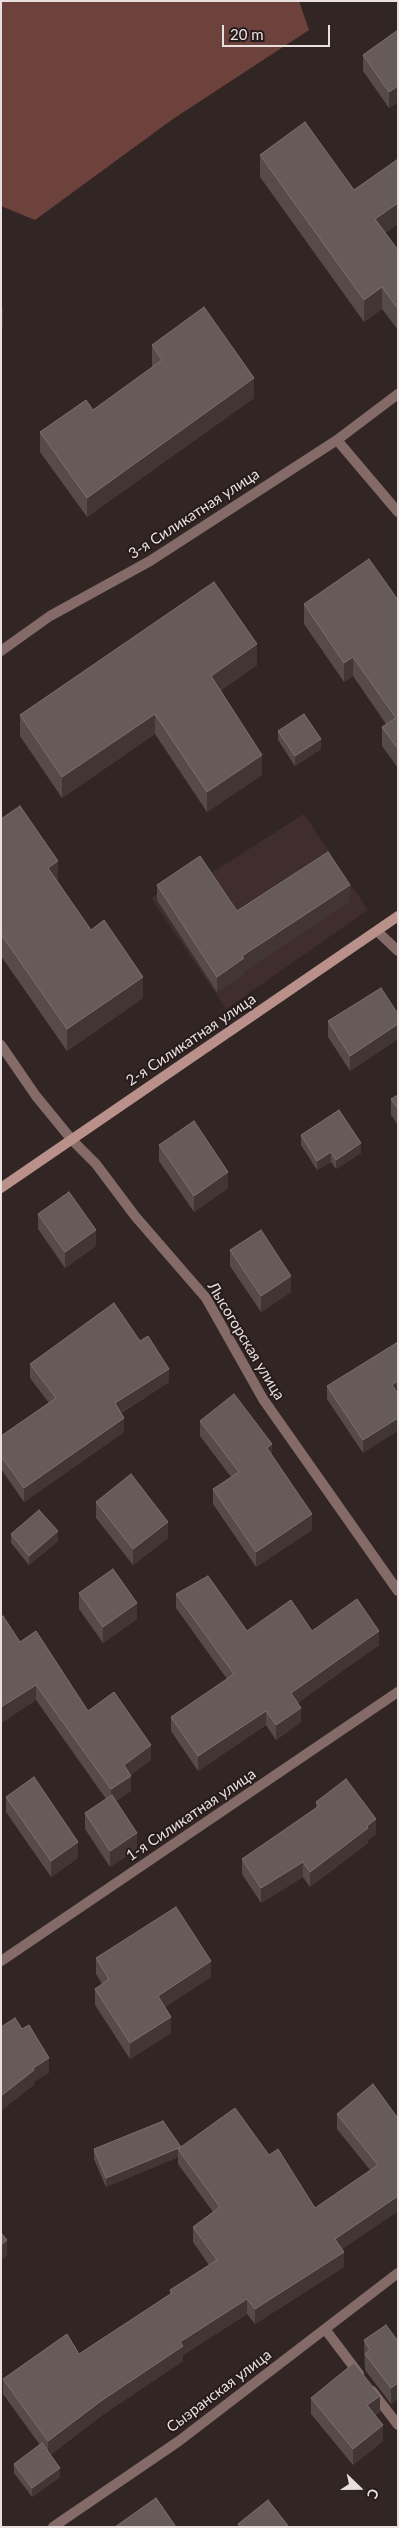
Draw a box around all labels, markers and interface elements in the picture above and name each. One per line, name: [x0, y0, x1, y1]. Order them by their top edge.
scale bar: [224, 15, 332, 47]
text: 20 m: [230, 25, 264, 43]
street label: 3-я Силикатная улица: [125, 465, 263, 563]
street label: 2-я Силикатная улица: [123, 990, 259, 1090]
street label: Лысогорская улица: [204, 1279, 288, 1403]
street label: 1-я Силикатная улица: [123, 1765, 259, 1865]
street label: Сызранская улица: [163, 2346, 275, 2436]
north arrow: [334, 2463, 384, 2513]
text: С: [364, 2486, 383, 2501]

